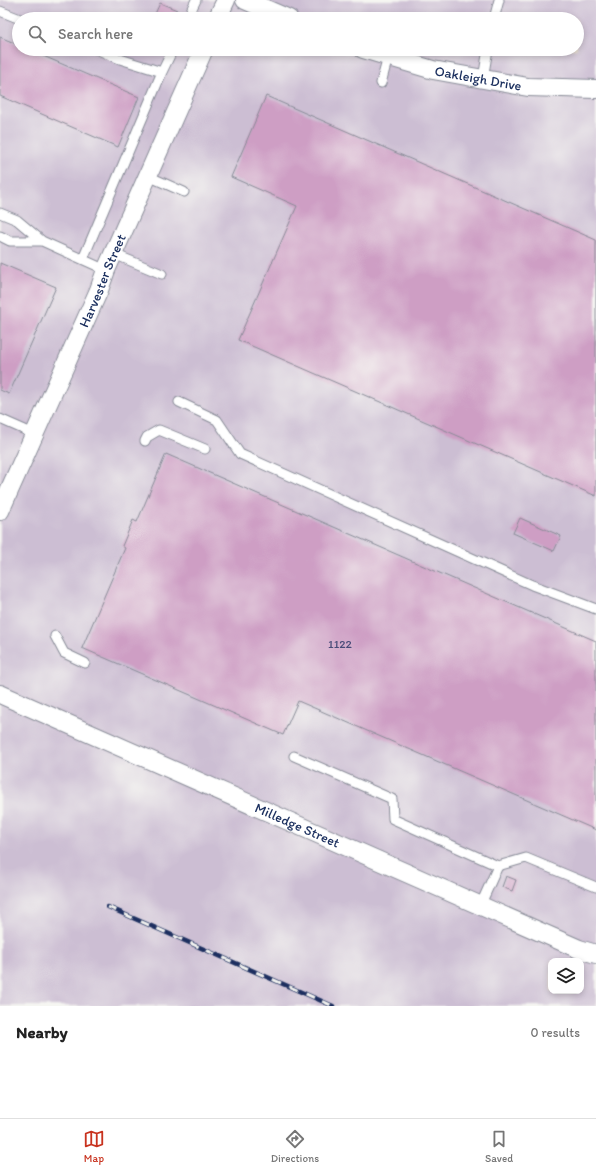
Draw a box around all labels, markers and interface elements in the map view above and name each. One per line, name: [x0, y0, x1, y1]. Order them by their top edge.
search box: [12, 12, 584, 56]
icon: search: [26, 23, 48, 45]
text: Search here: [58, 25, 133, 43]
street label: Oakleigh Drive: [433, 62, 523, 94]
street label: Harvester Street: [75, 231, 129, 330]
house number: 1122: [328, 637, 353, 651]
street label: Milledge Street: [252, 799, 343, 851]
map controls: [548, 958, 584, 994]
button: layers: [548, 958, 584, 994]
text: Nearby: [16, 1022, 68, 1042]
text: 0 results: [530, 1025, 580, 1040]
tab: Map: [83, 1128, 105, 1165]
tab: Directions: [271, 1128, 319, 1165]
tab: Saved: [485, 1128, 513, 1165]

